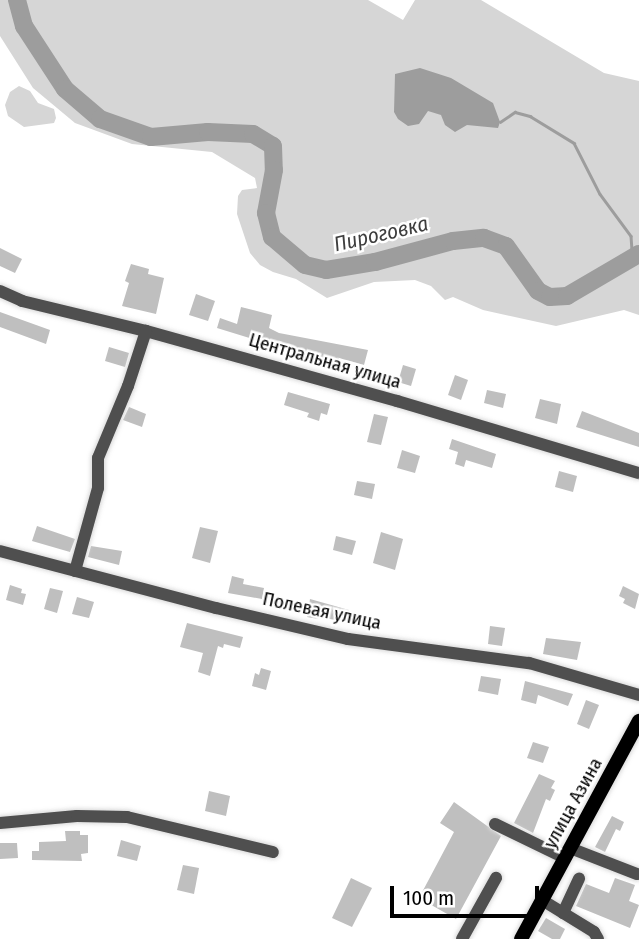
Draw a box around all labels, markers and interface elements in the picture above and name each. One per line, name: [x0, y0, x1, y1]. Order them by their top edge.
water label: Пироговка: [331, 211, 431, 257]
street label: Центральная улица: [246, 328, 404, 394]
street label: Полевая улица: [261, 587, 383, 635]
street label: улица Азина: [539, 754, 607, 852]
scale bar: [394, 872, 543, 916]
text: 100 m: [403, 885, 454, 911]

